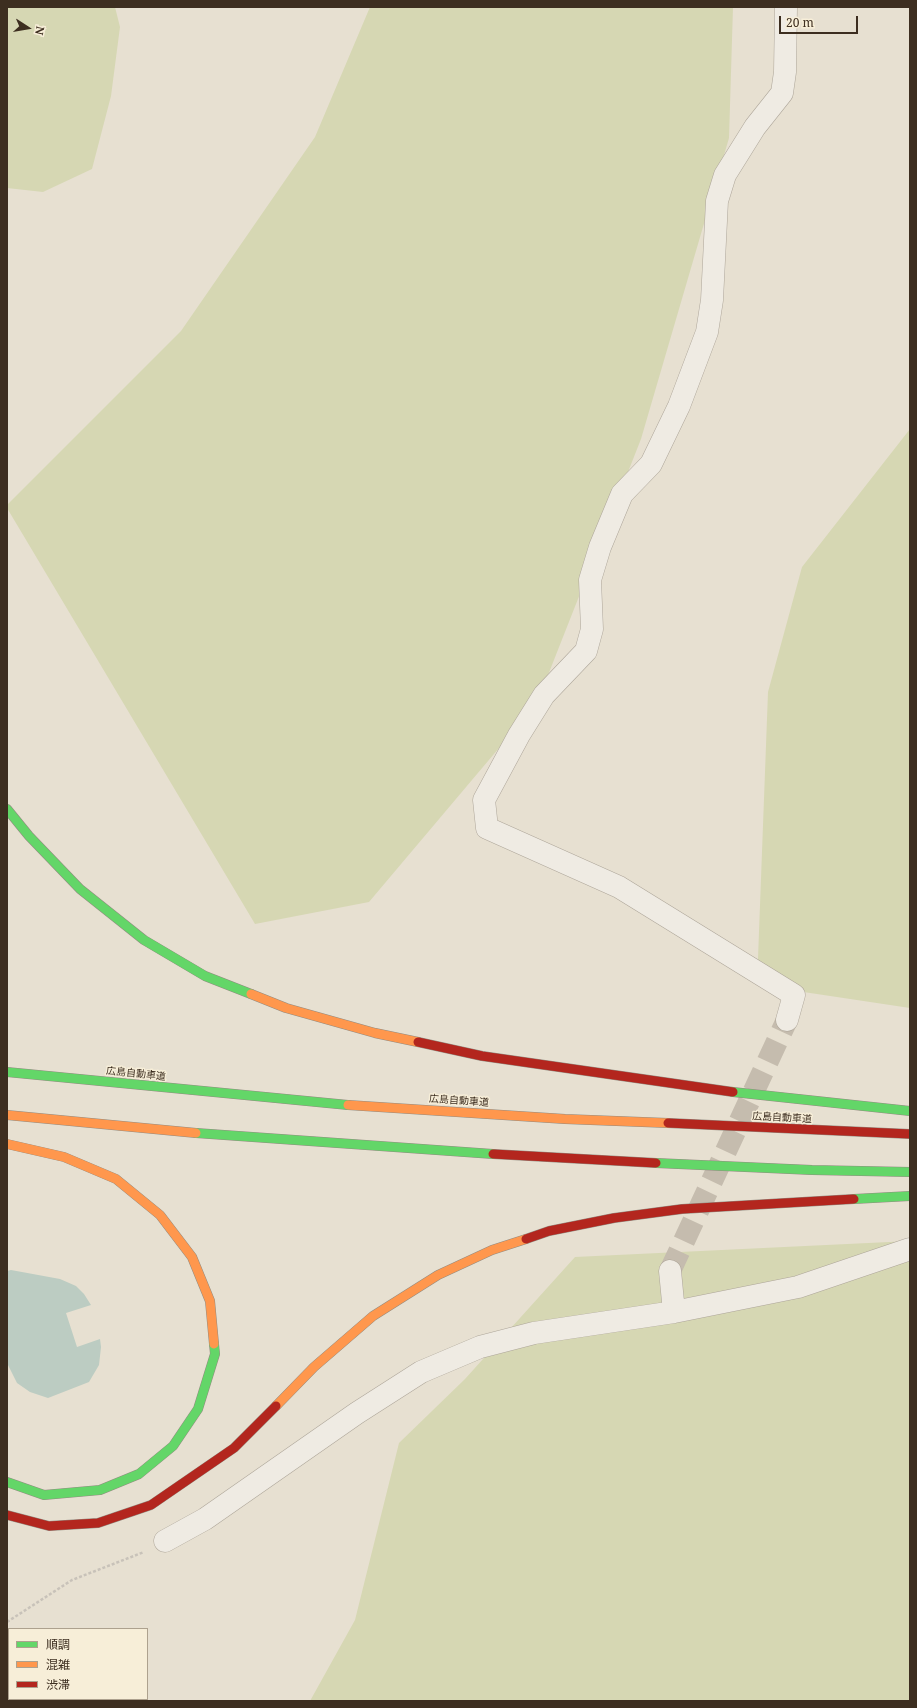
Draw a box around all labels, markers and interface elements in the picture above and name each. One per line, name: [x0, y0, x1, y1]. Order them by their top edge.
north arrow: [8, 8, 48, 48]
scale bar: [781, 8, 860, 34]
text: 20 m: [786, 14, 814, 31]
text: N: [32, 25, 48, 36]
street label: 広島自動車道: [106, 1065, 166, 1083]
street label: 広島自動車道: [429, 1093, 489, 1109]
street label: 広島自動車道: [752, 1110, 812, 1126]
legend: [8, 1628, 148, 1700]
text: 順調: [46, 1636, 70, 1653]
text: 混雑: [46, 1656, 70, 1673]
text: 渋滞: [46, 1676, 70, 1693]

